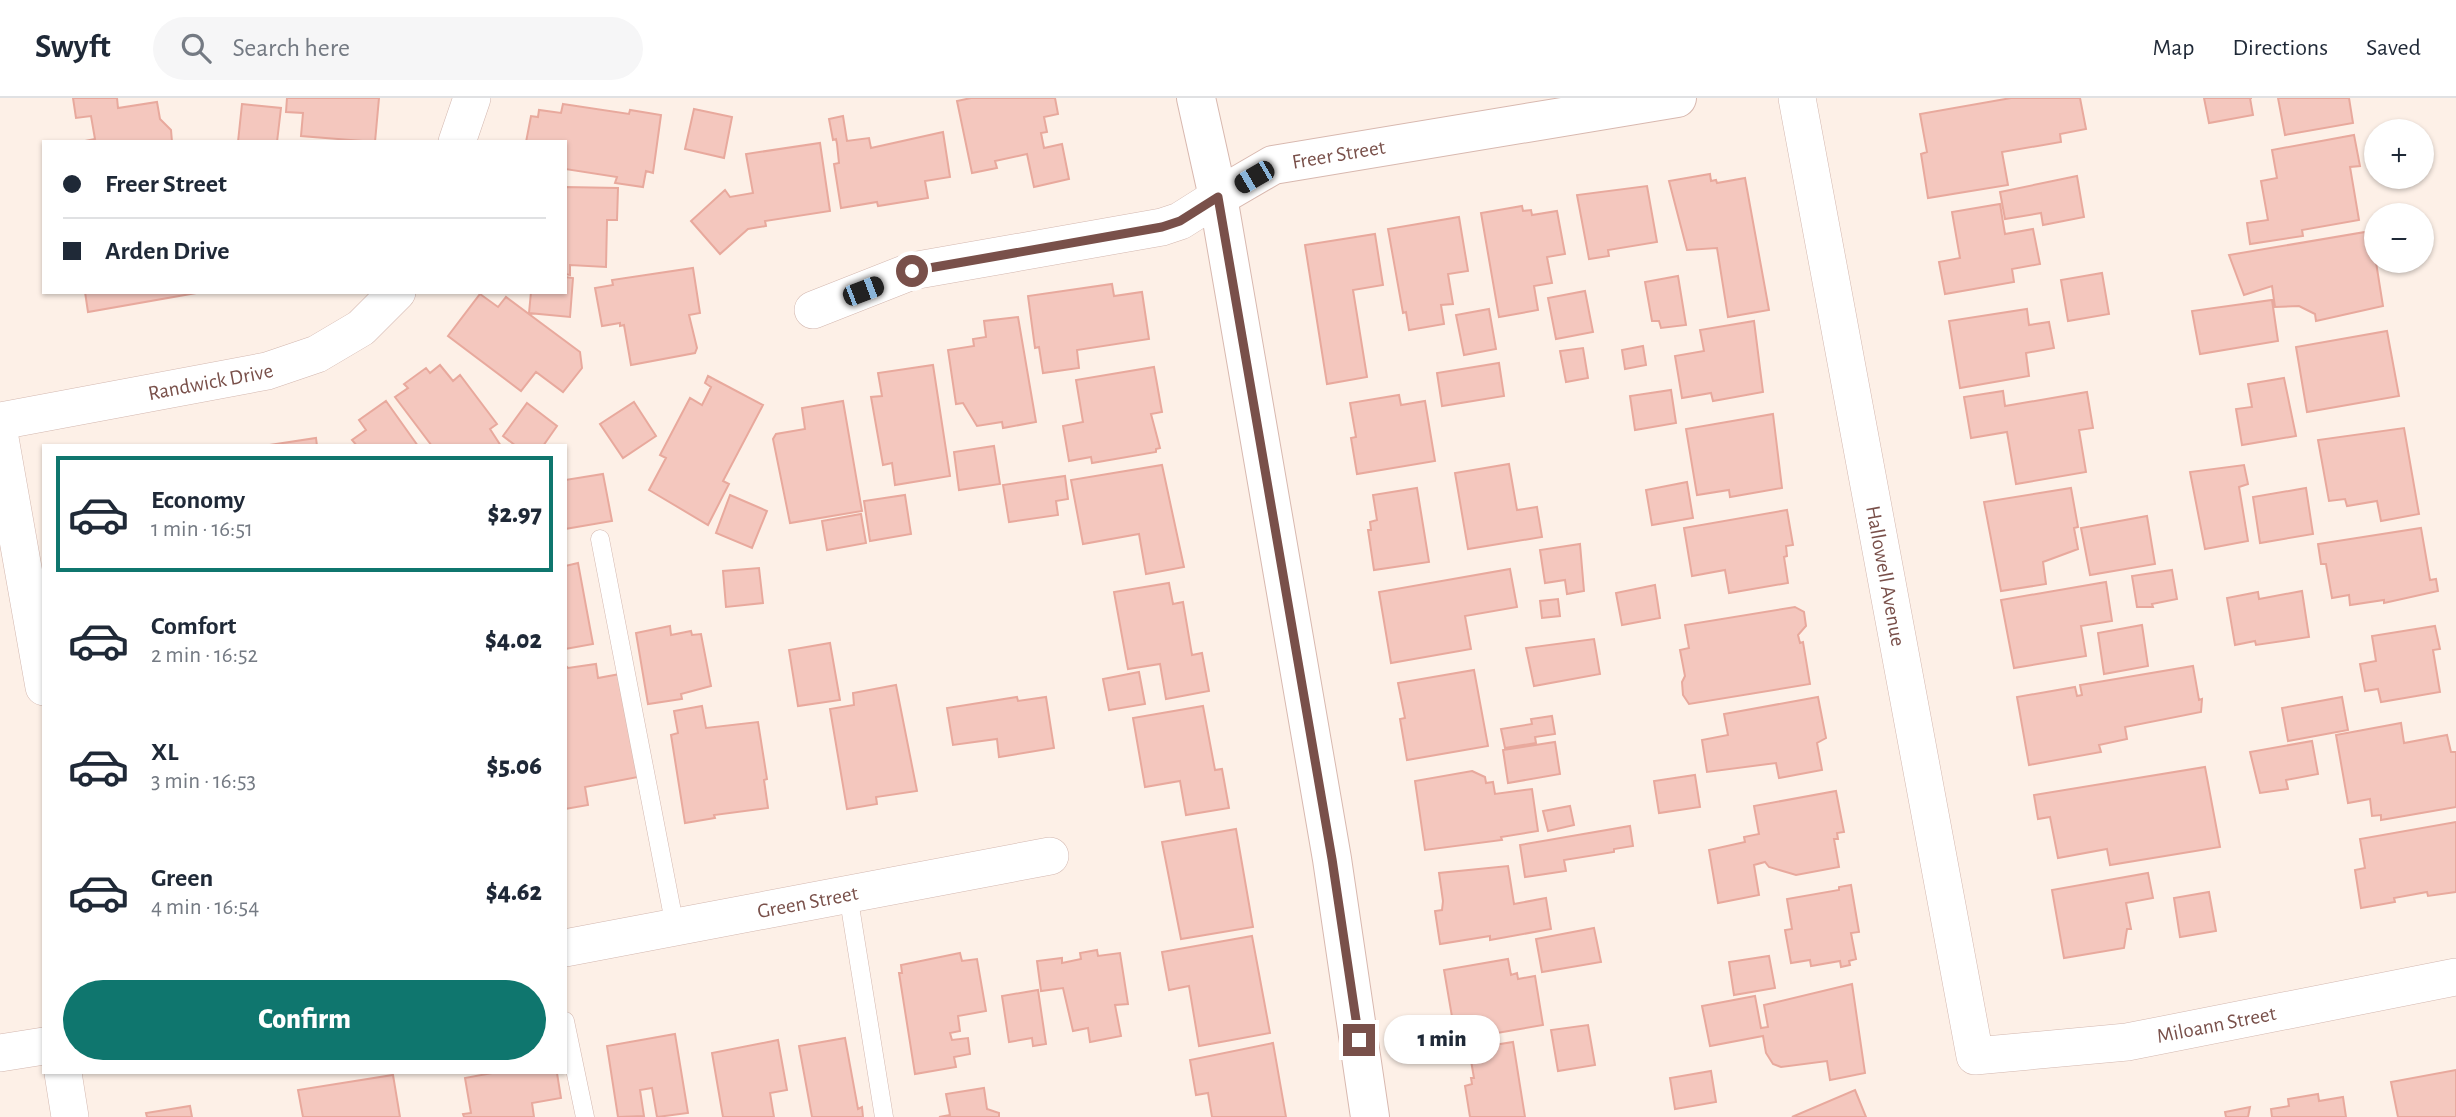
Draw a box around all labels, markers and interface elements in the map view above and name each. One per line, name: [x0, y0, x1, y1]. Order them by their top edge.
search box: [153, 17, 643, 80]
icon: search: [177, 29, 215, 67]
text: Swyft: [35, 31, 111, 64]
text: Search here: [233, 35, 350, 61]
text: Map: [2152, 36, 2194, 60]
text: Directions: [2232, 36, 2328, 60]
text: Saved: [2366, 36, 2421, 60]
map controls: [2364, 119, 2434, 273]
button: +: [2364, 119, 2434, 189]
street label: Freer Street: [1290, 137, 1387, 173]
car: [1231, 157, 1278, 197]
text: Freer Street: [105, 171, 227, 197]
button: −: [2364, 203, 2434, 273]
text: Arden Drive: [105, 238, 229, 264]
route start: [896, 255, 928, 287]
car: [840, 274, 887, 308]
street label: Randwick Drive: [146, 360, 276, 404]
icon: car: [67, 483, 130, 546]
text: Economy: [151, 487, 245, 513]
text: $2.97: [488, 501, 542, 527]
street label: Hallowell Avenue: [1862, 504, 1909, 648]
text: 1 min · 16:51: [151, 518, 253, 541]
icon: car: [67, 609, 130, 672]
text: Comfort: [151, 613, 236, 639]
text: $4.02: [485, 627, 542, 653]
text: 2 min · 16:52: [151, 644, 258, 667]
icon: car: [67, 735, 130, 798]
text: XL: [151, 739, 178, 765]
text: $5.06: [487, 753, 542, 779]
text: 3 min · 16:53: [151, 770, 256, 793]
icon: car: [67, 861, 130, 924]
text: Green: [151, 865, 213, 891]
text: $4.62: [486, 879, 542, 905]
street label: Green Street: [756, 883, 860, 922]
text: 4 min · 16:54: [151, 896, 259, 919]
button: Confirm: [63, 980, 546, 1060]
street label: Miloann Street: [2155, 1003, 2278, 1047]
callout: 1 min: [1384, 1016, 1499, 1065]
route end: [1343, 1024, 1375, 1056]
text: 1 min: [1418, 1028, 1466, 1051]

